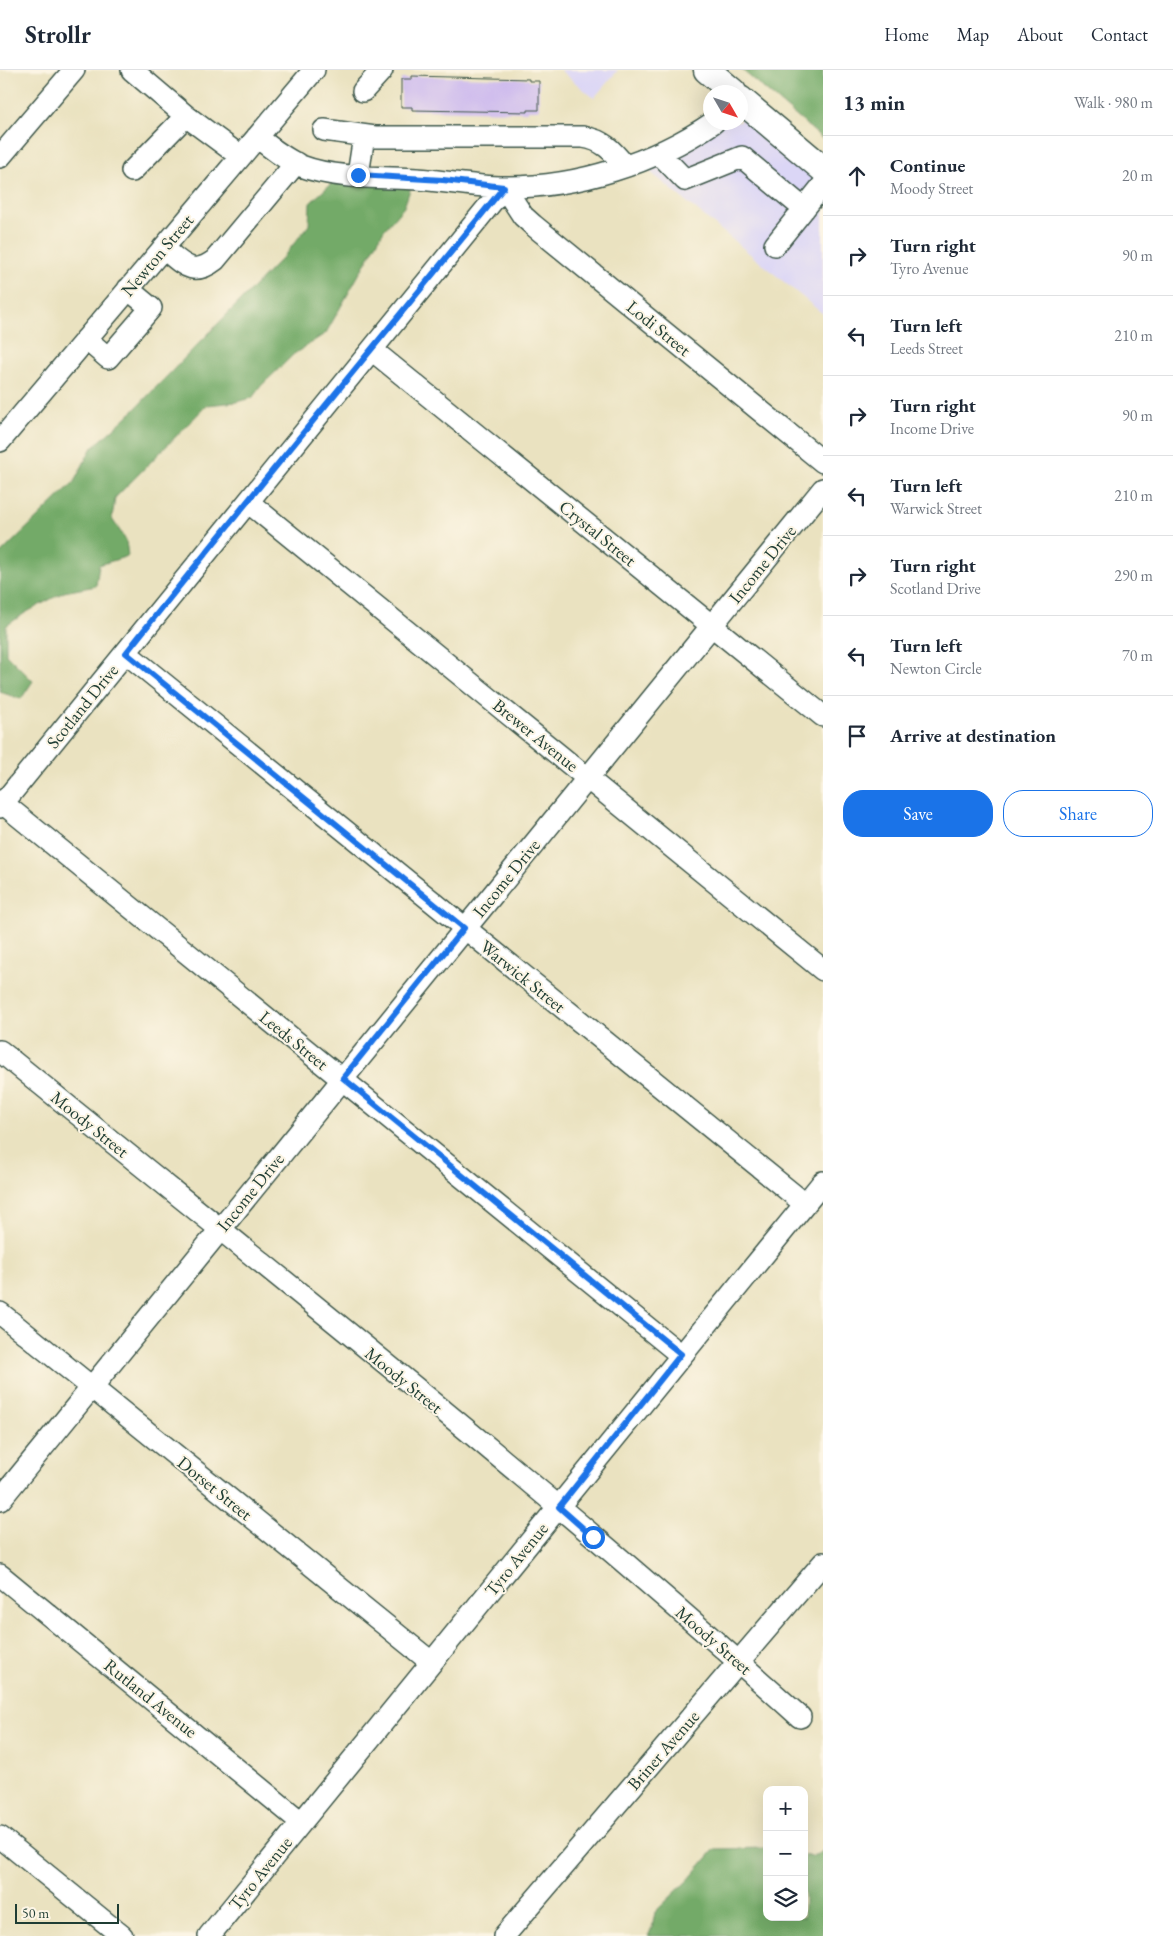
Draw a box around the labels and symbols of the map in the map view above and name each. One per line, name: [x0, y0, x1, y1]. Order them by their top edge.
north arrow: [703, 85, 748, 130]
route end: [347, 164, 370, 187]
street label: Newton Street: [116, 209, 198, 301]
street label: Lodi Street: [622, 295, 696, 361]
street label: Crystal Street: [555, 495, 642, 571]
street label: Income Drive: [723, 520, 801, 608]
street label: Scotland Drive: [41, 659, 123, 753]
street label: Brewer Avenue: [488, 693, 584, 777]
street label: Income Drive: [467, 834, 545, 922]
street label: Warwick Street: [476, 934, 571, 1018]
street label: Leeds Street: [255, 1005, 333, 1075]
street label: Moody Street: [46, 1086, 134, 1163]
street label: Income Drive: [211, 1148, 289, 1236]
street label: Moody Street: [360, 1342, 448, 1419]
street label: Dorset Street: [173, 1451, 258, 1526]
street label: Tyro Avenue: [479, 1517, 553, 1601]
route start: [582, 1526, 605, 1549]
street label: Moody Street: [671, 1601, 757, 1680]
street label: Rutland Avenue: [100, 1653, 202, 1743]
street label: Briner Avenue: [622, 1705, 704, 1795]
street label: Tyro Avenue: [223, 1831, 297, 1915]
scale bar: [15, 1901, 119, 1924]

